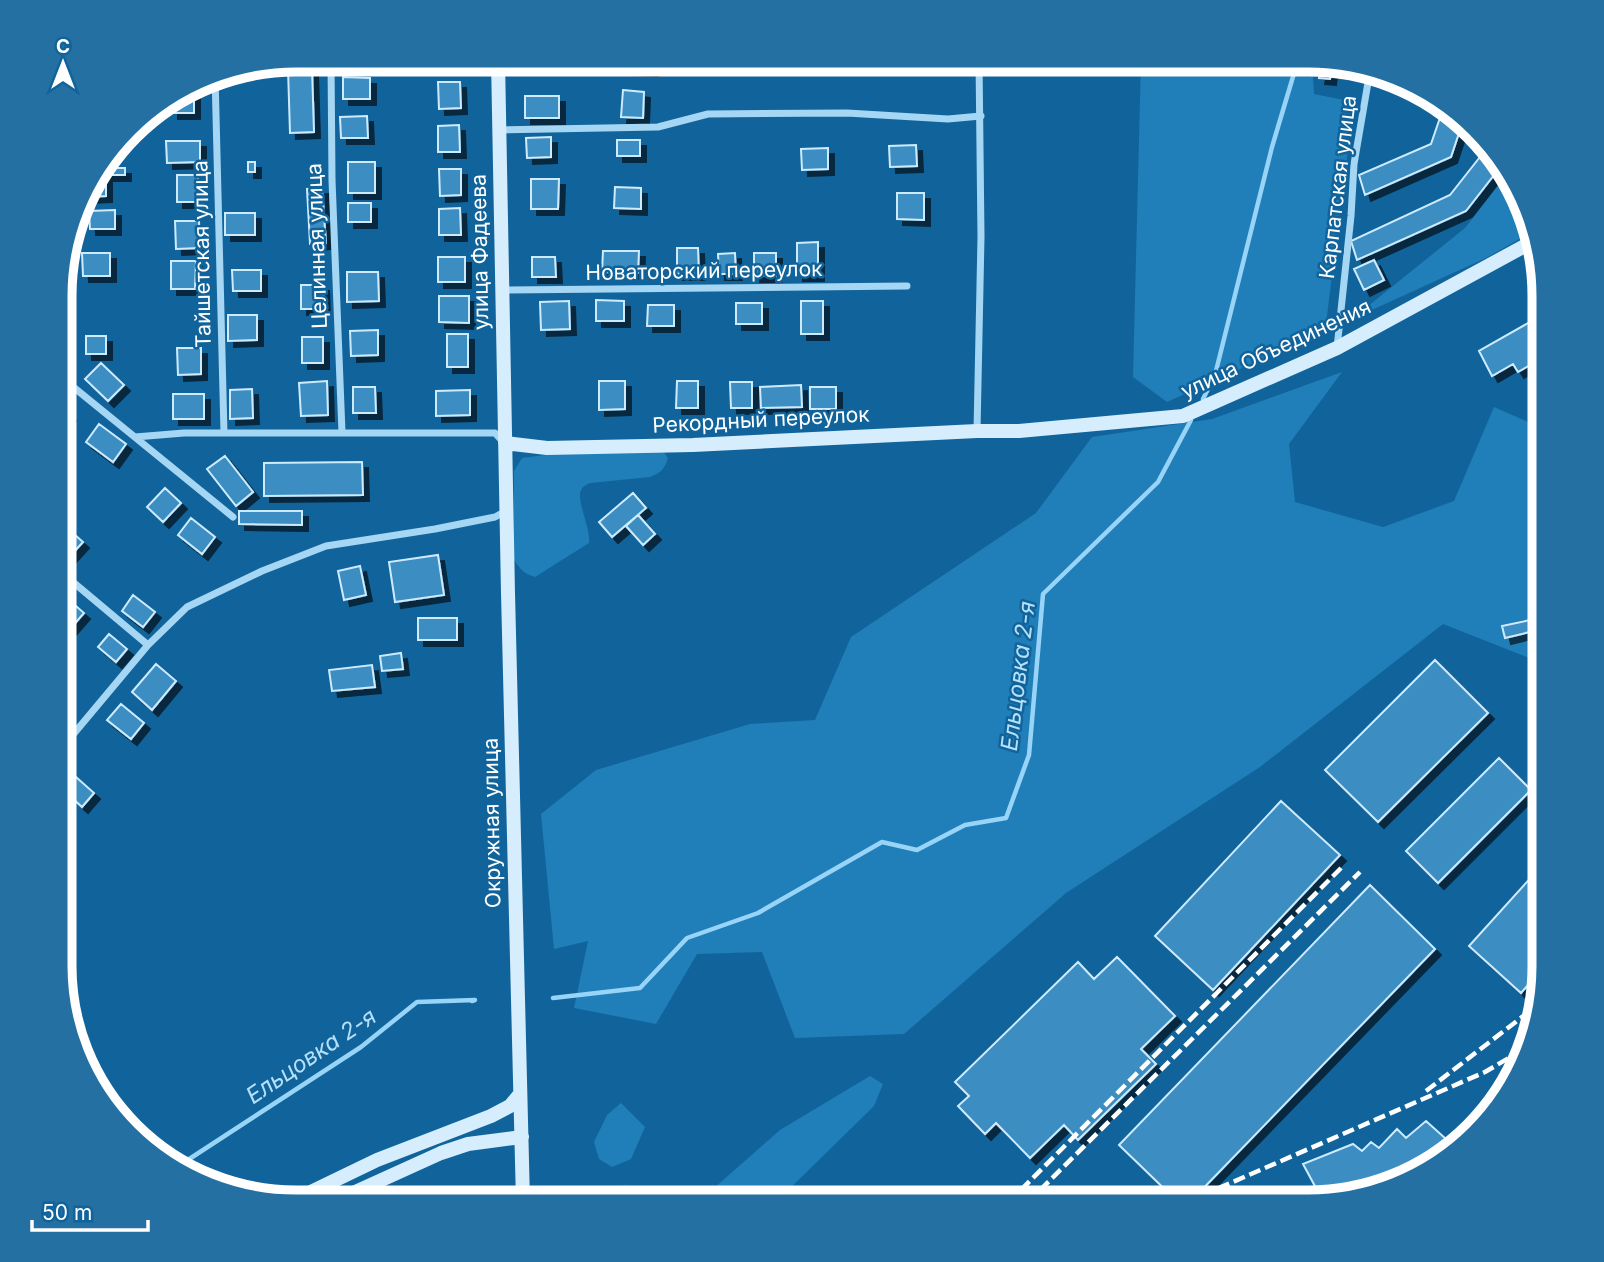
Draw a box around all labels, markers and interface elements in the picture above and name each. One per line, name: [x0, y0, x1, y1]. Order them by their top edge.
north arrow: [28, 28, 98, 98]
text: С: [56, 35, 70, 58]
street label: Карпатская улица: [1314, 94, 1361, 280]
street label: Тайшетская улица: [187, 160, 216, 348]
street label: Целинная улица: [301, 163, 332, 329]
street label: улица Фадеева: [466, 174, 493, 330]
street label: Новаторский переулок: [585, 256, 823, 285]
street label: улица Объединения: [1177, 294, 1375, 404]
street label: Рекордный переулок: [652, 401, 871, 438]
water label: Ельцовка 2-я: [995, 599, 1041, 753]
street label: Окружная улица: [478, 738, 505, 908]
water label: Ельцовка 2-я: [241, 1002, 381, 1110]
scale bar: [32, 1188, 147, 1232]
text: 50 m: [42, 1200, 92, 1225]

